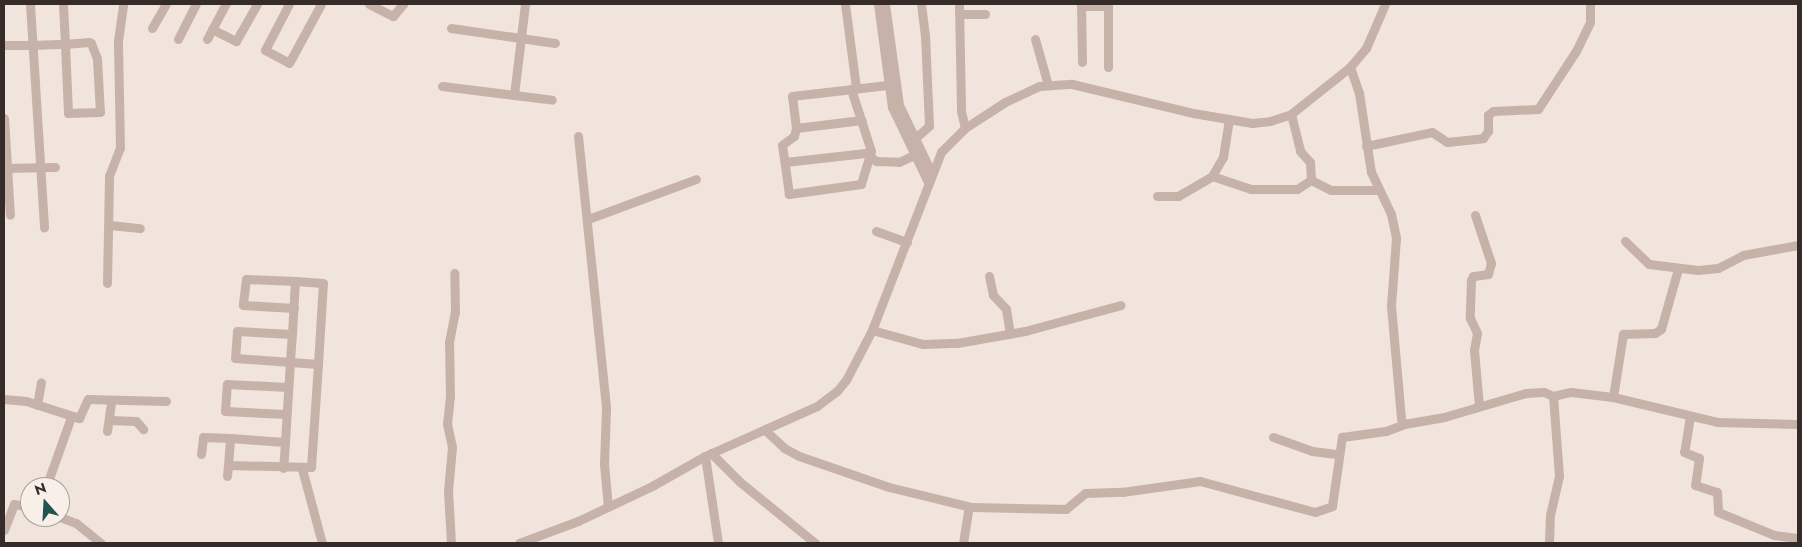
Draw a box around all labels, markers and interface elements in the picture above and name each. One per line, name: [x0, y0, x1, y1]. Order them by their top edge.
north arrow: [20, 477, 70, 527]
text: N: [32, 477, 49, 500]

